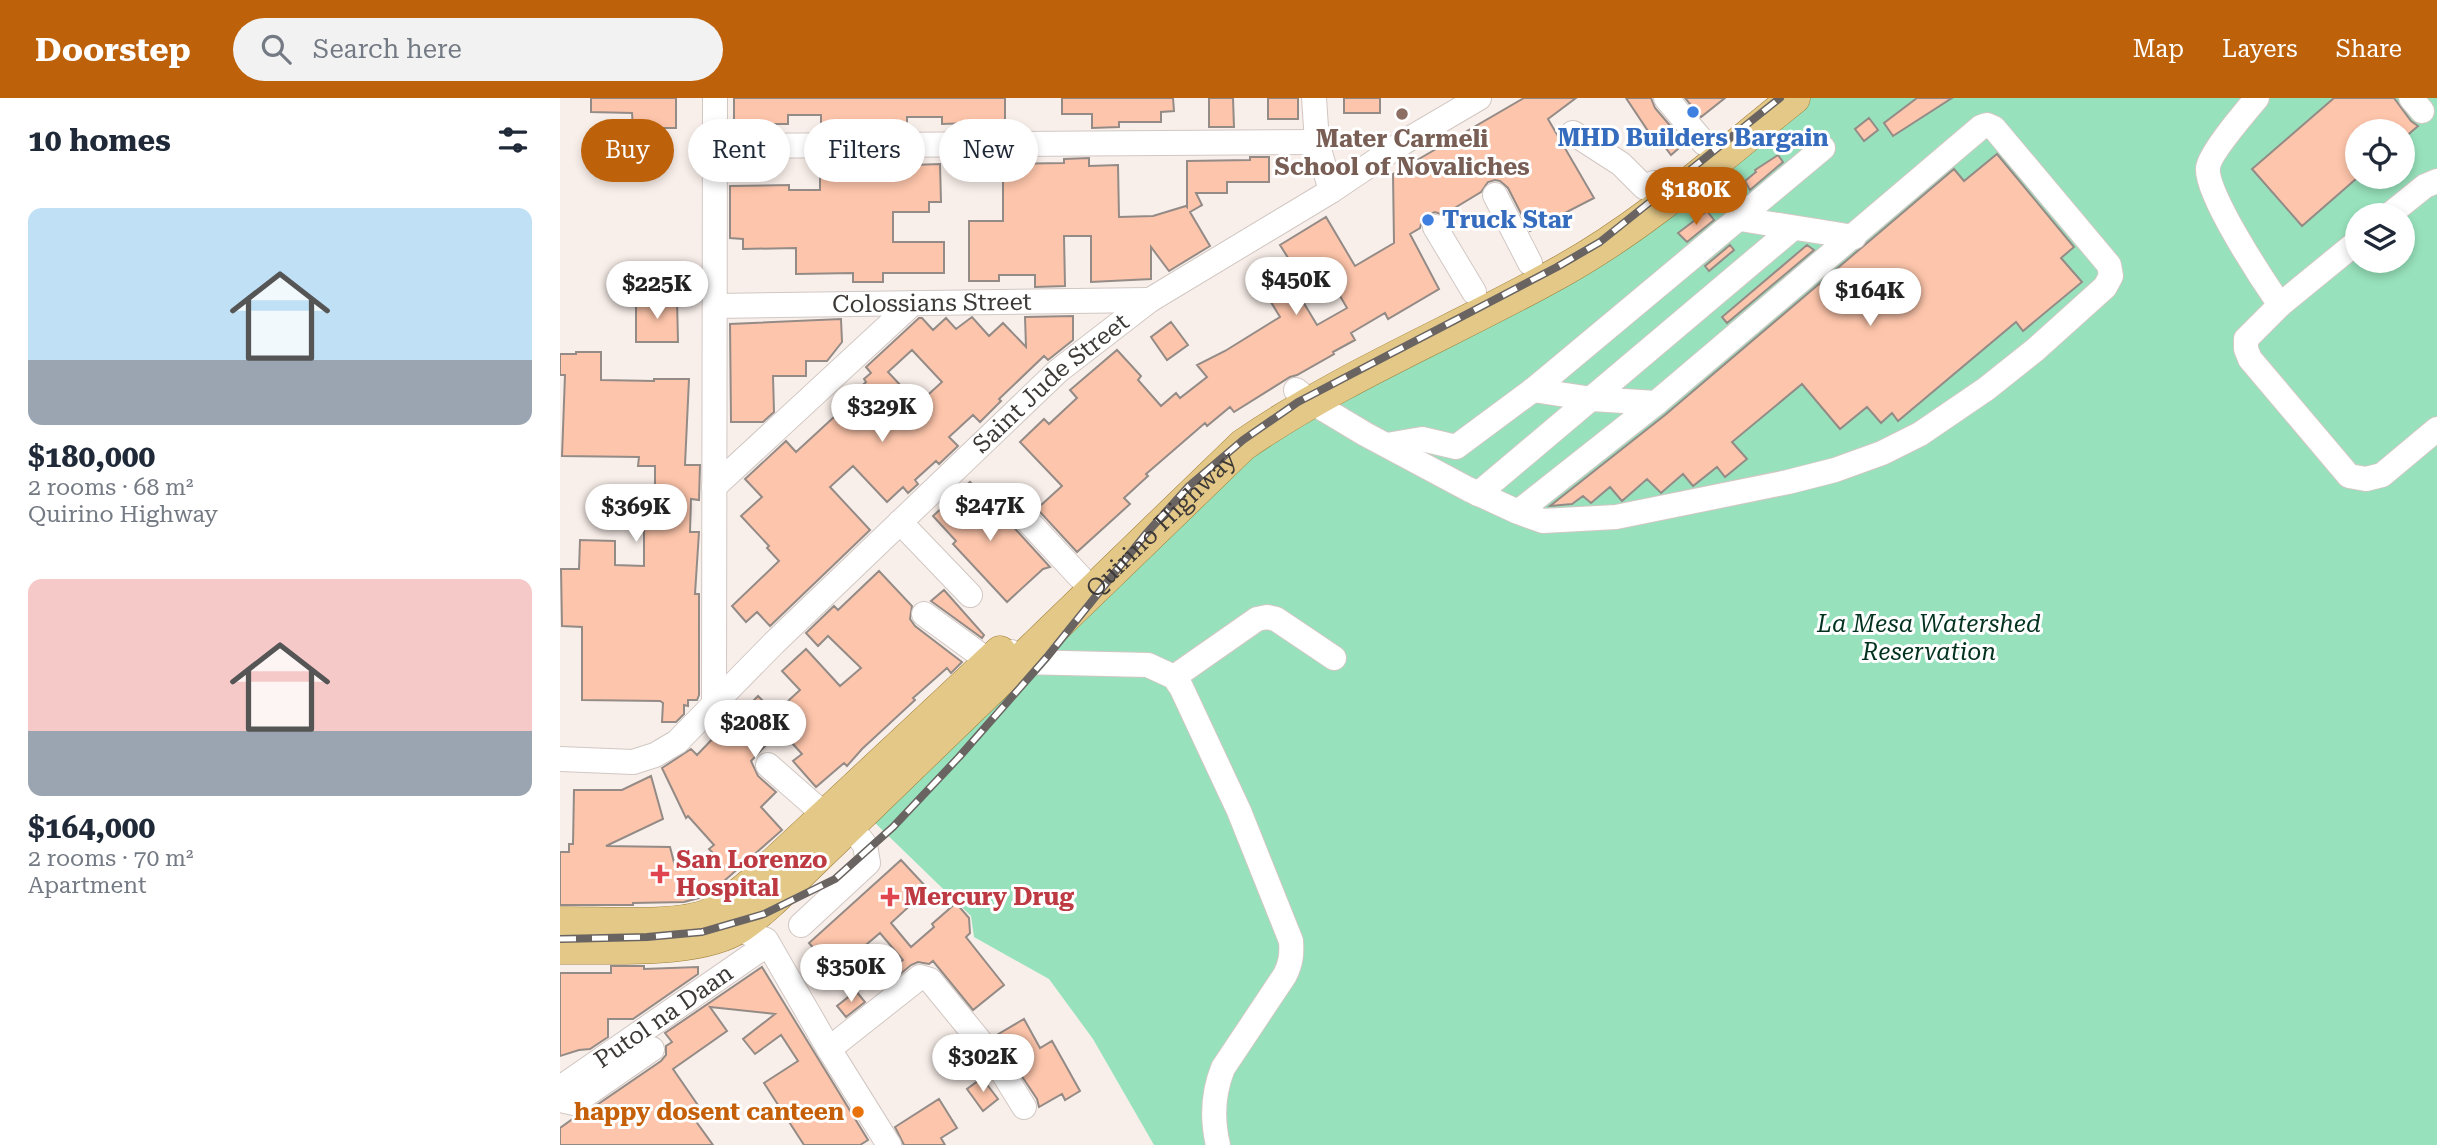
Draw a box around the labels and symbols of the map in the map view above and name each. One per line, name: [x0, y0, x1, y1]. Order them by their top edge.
marker: MHD Builders Bargain: [1685, 104, 1701, 120]
marker: Mater Carmeli School of Novaliches: [1394, 106, 1410, 122]
place label: MHD Builders Bargain: [1557, 124, 1829, 152]
place label: Mater Carmeli School of Novaliches: [1274, 125, 1530, 181]
pin: $180K: [1647, 167, 1745, 227]
place label: Truck Star: [1442, 206, 1573, 234]
marker: Truck Star: [1420, 212, 1436, 228]
pin: $450K: [1247, 258, 1345, 317]
pin: $225K: [608, 262, 706, 321]
pin: $164K: [1821, 268, 1919, 328]
street label: Colossians Street: [832, 288, 1032, 318]
street label: Saint Jude Street: [967, 308, 1134, 459]
pin: $329K: [833, 384, 931, 444]
street label: Quirino Highway: [1080, 445, 1243, 603]
pin: $369K: [587, 484, 685, 544]
pin: $247K: [941, 484, 1039, 543]
park label: La Mesa Watershed Reservation: [1816, 610, 2041, 666]
pin: $208K: [706, 700, 804, 760]
place label: San Lorenzo Hospital: [676, 846, 827, 902]
marker: San Lorenzo Hospital: [650, 864, 670, 884]
place label: Mercury Drug: [904, 883, 1074, 911]
marker: Mercury Drug: [882, 889, 898, 905]
pin: $350K: [802, 944, 900, 1004]
street label: Putol na Daan: [589, 959, 738, 1074]
pin: $302K: [934, 1034, 1032, 1094]
place label: happy dosent canteen: [574, 1098, 844, 1126]
marker: happy dosent canteen: [850, 1104, 866, 1120]

